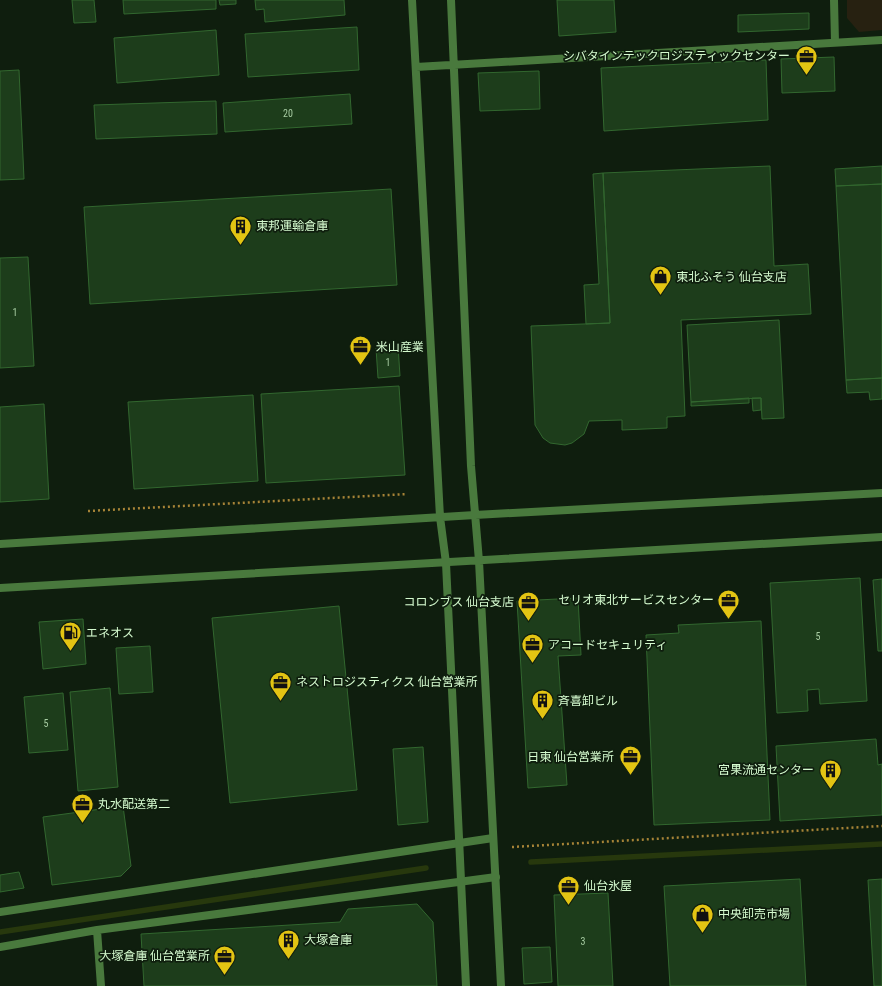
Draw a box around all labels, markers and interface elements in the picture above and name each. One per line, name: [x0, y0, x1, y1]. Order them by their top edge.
office icon: シバタインテックロジスティックセンター: [793, 43, 819, 76]
place label: シバタインテックロジスティックセンター: [563, 49, 790, 63]
house number: 20: [283, 108, 293, 119]
building icon: 東邦運輸倉庫: [228, 213, 254, 246]
place label: 東邦運輸倉庫: [256, 219, 328, 233]
shop icon: 東北ふそう 仙台支店: [648, 264, 674, 297]
place label: 東北ふそう 仙台支店: [676, 270, 787, 284]
house number: 1: [13, 307, 17, 318]
office icon: 米山産業: [348, 334, 374, 367]
place label: 米山産業: [376, 340, 424, 354]
house number: 1: [386, 357, 390, 368]
office icon: セリオ東北サービスセンター: [716, 587, 742, 620]
office icon: コロンブス 仙台支店: [516, 589, 542, 622]
place label: セリオ東北サービスセンター: [558, 593, 714, 607]
place label: コロンブス 仙台支店: [404, 595, 514, 609]
fuel station icon: エネオス: [58, 620, 84, 653]
place label: エネオス: [86, 626, 134, 640]
house number: 5: [816, 631, 821, 642]
office icon: アコードセキュリティ: [520, 632, 546, 665]
place label: アコードセキュリティ: [548, 638, 667, 652]
office icon: ネストロジスティクス 仙台営業所: [267, 669, 293, 702]
place label: ネストロジスティクス 仙台営業所: [296, 675, 478, 689]
building icon: 斉喜卸ビル: [530, 688, 556, 721]
place label: 斉喜卸ビル: [558, 694, 618, 708]
house number: 5: [44, 718, 49, 729]
office icon: 日東 仙台営業所: [617, 744, 643, 777]
place label: 日東 仙台営業所: [527, 750, 614, 764]
building icon: 宮果流通センター: [817, 757, 843, 790]
place label: 宮果流通センター: [718, 763, 814, 777]
office icon: 丸水配送第二: [69, 791, 95, 824]
place label: 丸水配送第二: [98, 797, 170, 811]
office icon: 仙台氷屋: [555, 873, 581, 906]
place label: 仙台氷屋: [584, 879, 632, 893]
shop icon: 中央卸売市場: [690, 901, 716, 934]
place label: 中央卸売市場: [718, 907, 790, 921]
building icon: 大塚倉庫: [276, 927, 302, 960]
place label: 大塚倉庫: [304, 933, 352, 947]
house number: 3: [581, 936, 586, 947]
office icon: 大塚倉庫 仙台営業所: [212, 943, 238, 976]
place label: 大塚倉庫 仙台営業所: [99, 949, 210, 963]

